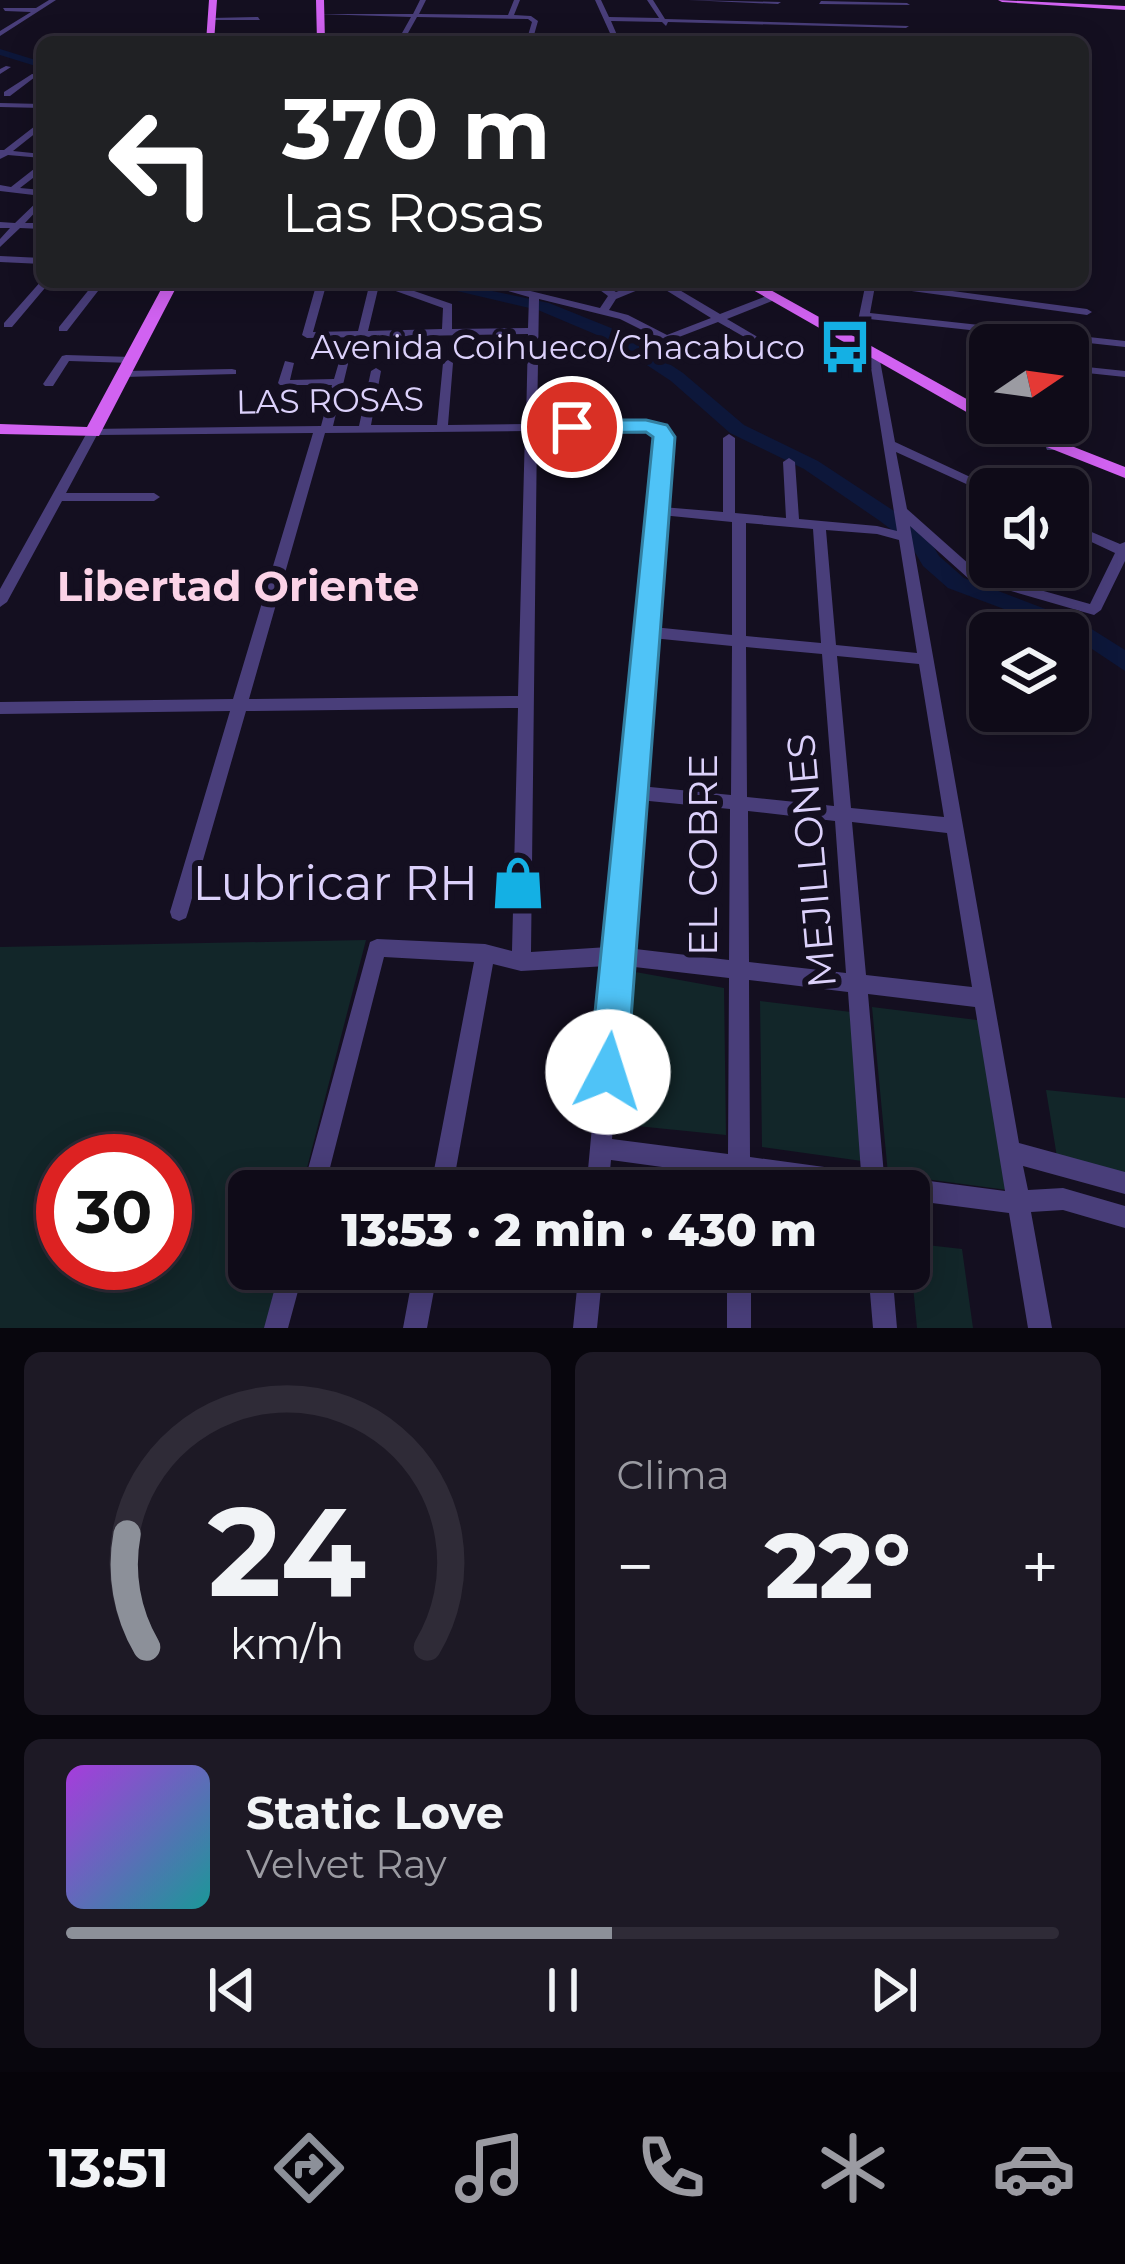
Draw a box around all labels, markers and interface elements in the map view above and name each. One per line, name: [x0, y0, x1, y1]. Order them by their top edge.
text: 370 m: [282, 78, 550, 180]
icon: left: [84, 84, 240, 240]
text: Las Rosas: [282, 180, 544, 246]
bus stop icon: Avenida Coihueco/Chacabuco: [816, 318, 874, 376]
north arrow: [969, 324, 1089, 444]
map controls: [969, 324, 1089, 732]
place label: Avenida Coihueco/Chacabuco: [310, 327, 805, 367]
pin: [521, 376, 623, 478]
street label: LAS ROSAS: [236, 378, 424, 422]
icon: arrive: [539, 394, 605, 460]
button: sound: [969, 468, 1089, 588]
district label: Libertad Oriente: [57, 560, 419, 612]
button: layers: [969, 612, 1089, 732]
street label: MEJILLONES: [776, 732, 846, 990]
street label: EL COBRE: [679, 754, 727, 956]
place label: Lubricar RH: [193, 854, 478, 912]
shop icon: Lubricar RH: [489, 854, 547, 912]
position arrow: [545, 1009, 671, 1135]
speed limit sign: 30: [36, 1134, 192, 1290]
text: 13:53 · 2 min · 430 m: [341, 1202, 817, 1257]
text: Clima: [617, 1451, 730, 1499]
text: 24: [208, 1475, 366, 1627]
text: 22°: [765, 1511, 910, 1621]
text: −: [617, 1526, 654, 1607]
text: +: [1021, 1526, 1059, 1607]
text: km/h: [230, 1616, 344, 1669]
text: Static Love: [246, 1785, 504, 1840]
text: Velvet Ray: [246, 1840, 447, 1888]
icon: previous: [199, 1957, 265, 2023]
icon: pause: [530, 1957, 596, 2023]
icon: next: [861, 1957, 927, 2023]
icon: directions: [267, 2126, 351, 2210]
icon: music: [448, 2126, 532, 2210]
icon: phone: [629, 2126, 713, 2210]
icon: climate: [811, 2126, 895, 2210]
icon: car: [992, 2126, 1076, 2210]
text: 13:51: [49, 2135, 169, 2201]

